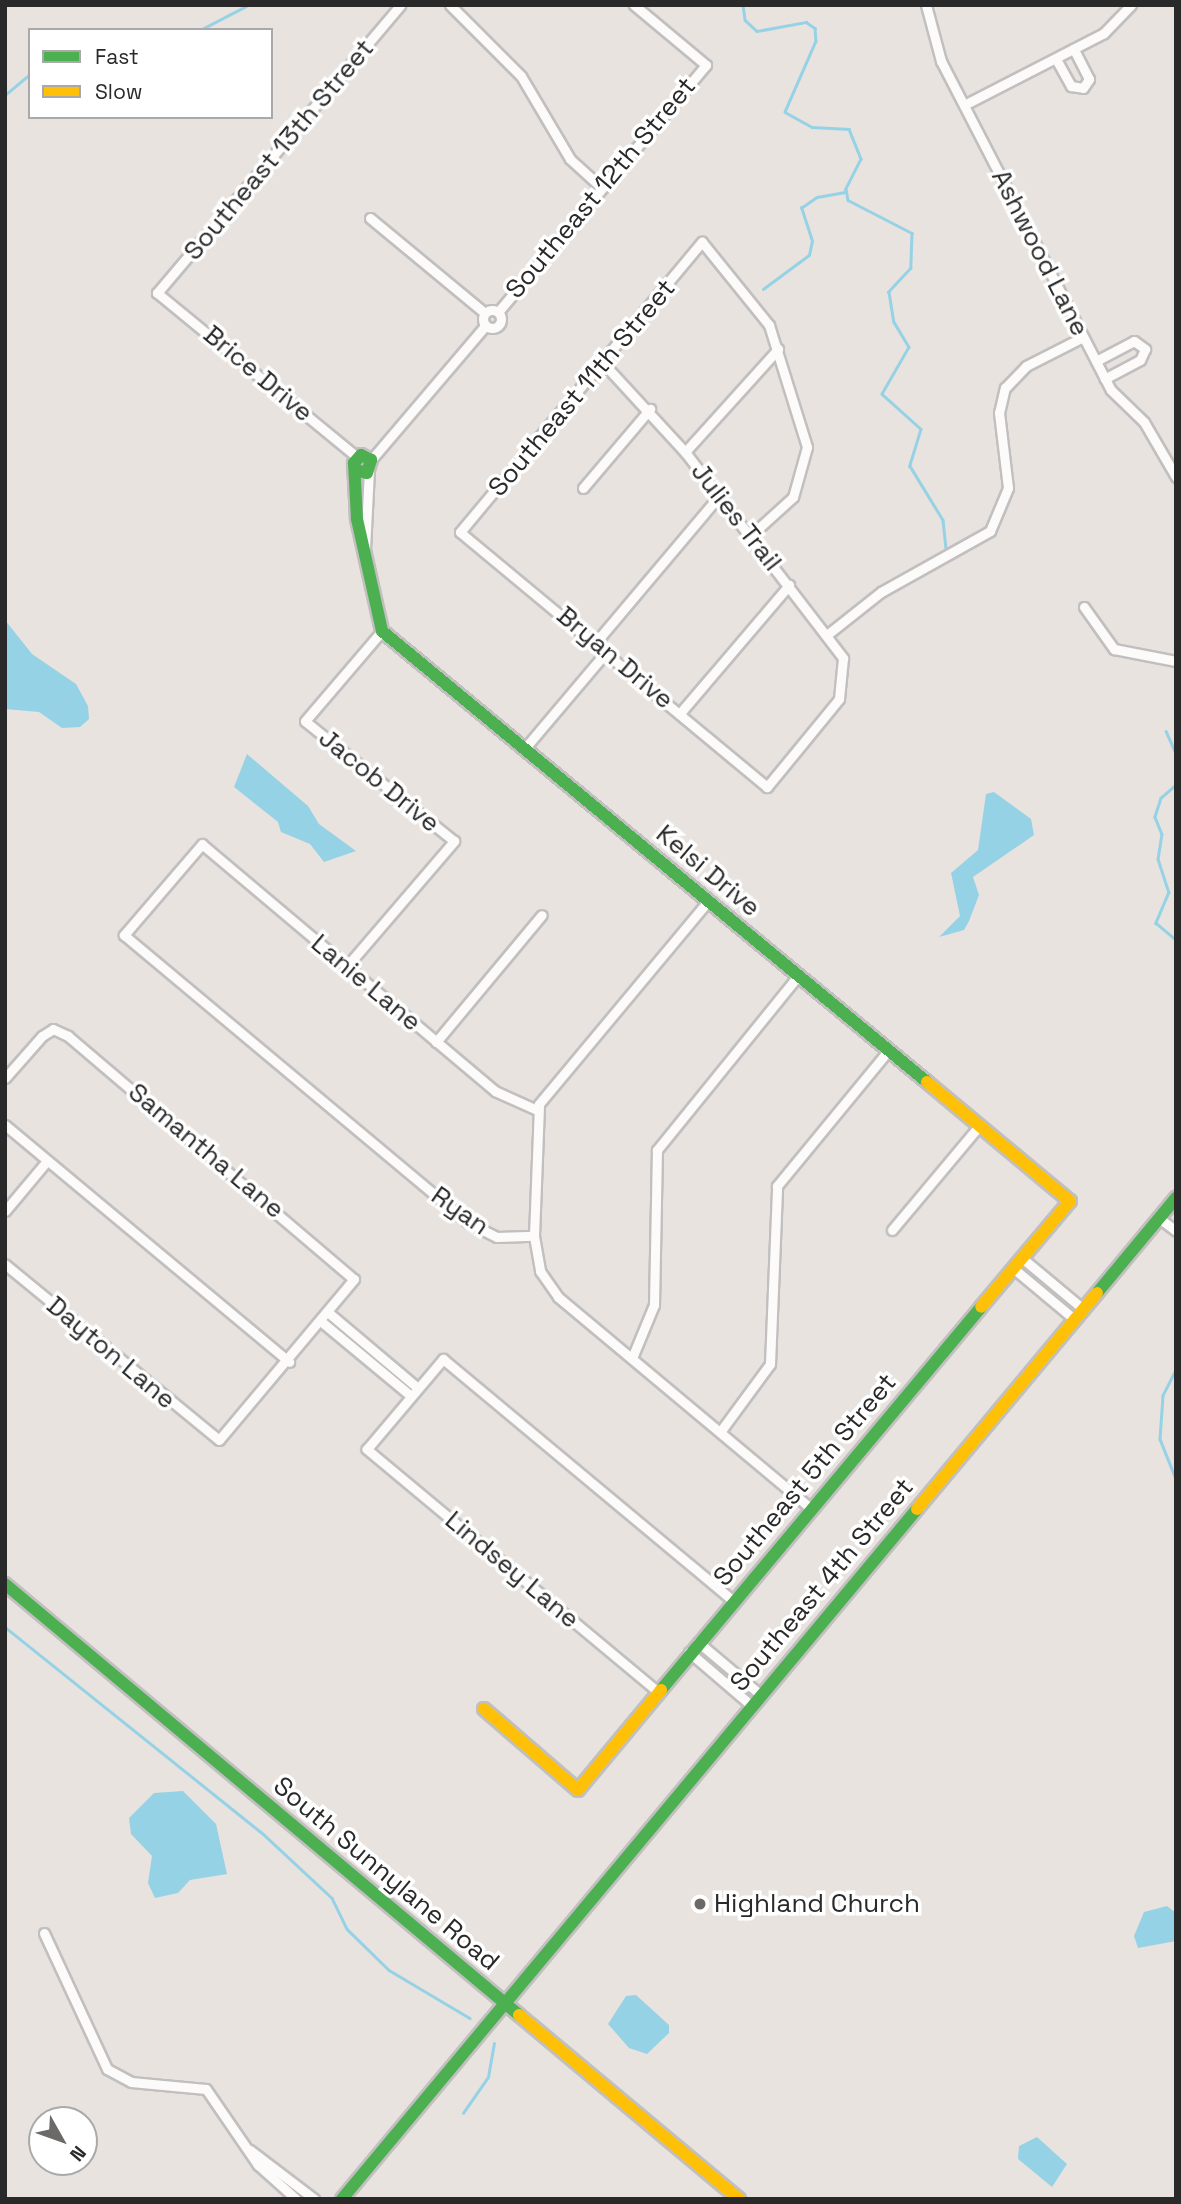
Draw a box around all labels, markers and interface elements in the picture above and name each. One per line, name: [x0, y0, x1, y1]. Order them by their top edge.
legend: [28, 28, 273, 119]
street label: Southeast 13th Street: [177, 33, 381, 267]
text: Fast: [95, 43, 139, 70]
street label: Southeast 12th Street: [499, 71, 703, 305]
text: Slow: [95, 78, 143, 105]
street label: Ashwood Lane: [985, 165, 1095, 341]
street label: Southeast 11th Street: [482, 273, 682, 503]
street label: Brice Drive: [197, 319, 319, 429]
street label: Julies Trail: [684, 456, 788, 578]
street label: Bryan Drive: [550, 600, 680, 716]
street label: Jacob Drive: [312, 723, 446, 839]
street label: Kelsi Drive: [650, 819, 766, 923]
street label: Lanie Lane: [305, 928, 427, 1038]
street label: Samantha Lane: [122, 1077, 290, 1225]
street label: Ryan: [425, 1180, 495, 1242]
street label: Dayton Lane: [40, 1290, 182, 1416]
street label: Southeast 5th Street: [707, 1367, 903, 1593]
street label: Southeast 4th Street: [724, 1472, 920, 1698]
street label: Lindsey Lane: [439, 1505, 585, 1635]
street label: South Sunnylane Road: [267, 1770, 505, 1978]
place label: Highland Church: [714, 1888, 920, 1920]
marker: Highland Church: [692, 1896, 708, 1912]
north arrow: [28, 2106, 98, 2176]
text: N: [64, 2141, 92, 2166]

